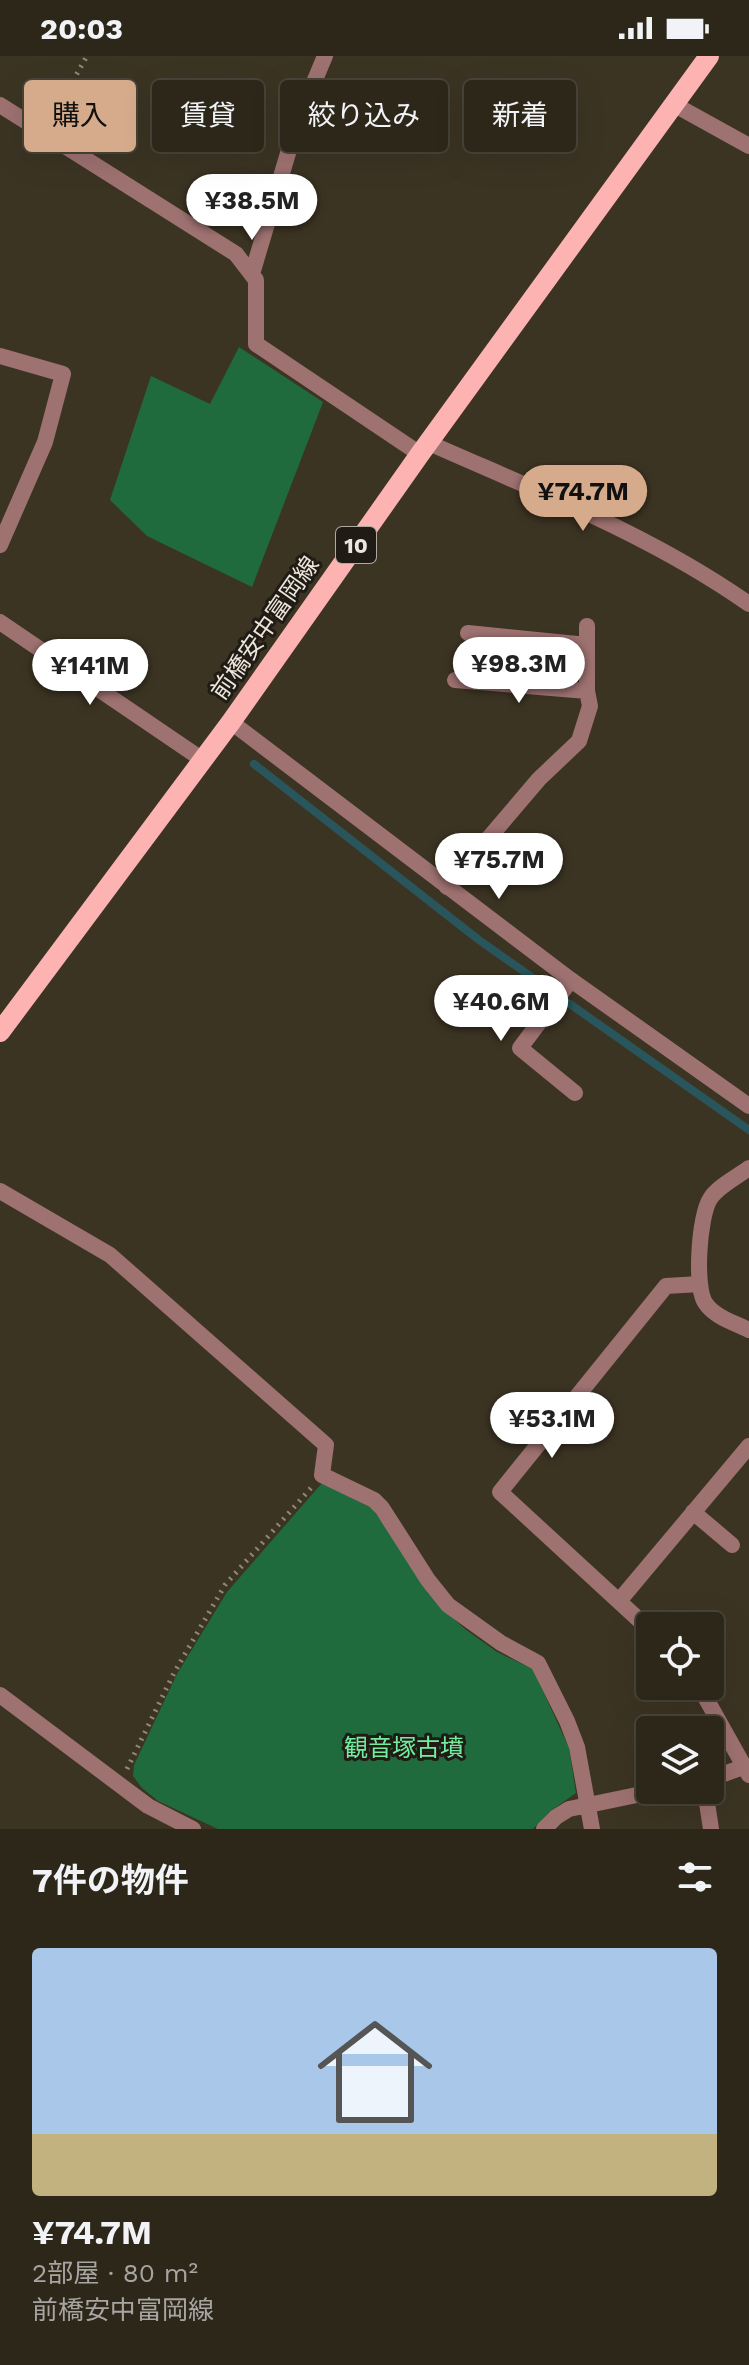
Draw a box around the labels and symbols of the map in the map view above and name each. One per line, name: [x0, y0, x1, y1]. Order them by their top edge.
pin: ¥38.5M: [187, 174, 317, 242]
pin: ¥74.7M: [518, 465, 648, 533]
road number: 10: [336, 527, 376, 563]
street label: 前橋安中富岡線: [205, 551, 325, 705]
pin: ¥98.3M: [454, 637, 584, 705]
pin: ¥141M: [34, 639, 146, 707]
pin: ¥75.7M: [434, 833, 564, 901]
pin: ¥40.6M: [436, 975, 566, 1043]
pin: ¥53.1M: [487, 1392, 617, 1460]
park label: 観音塚古墳: [344, 1734, 464, 1762]

